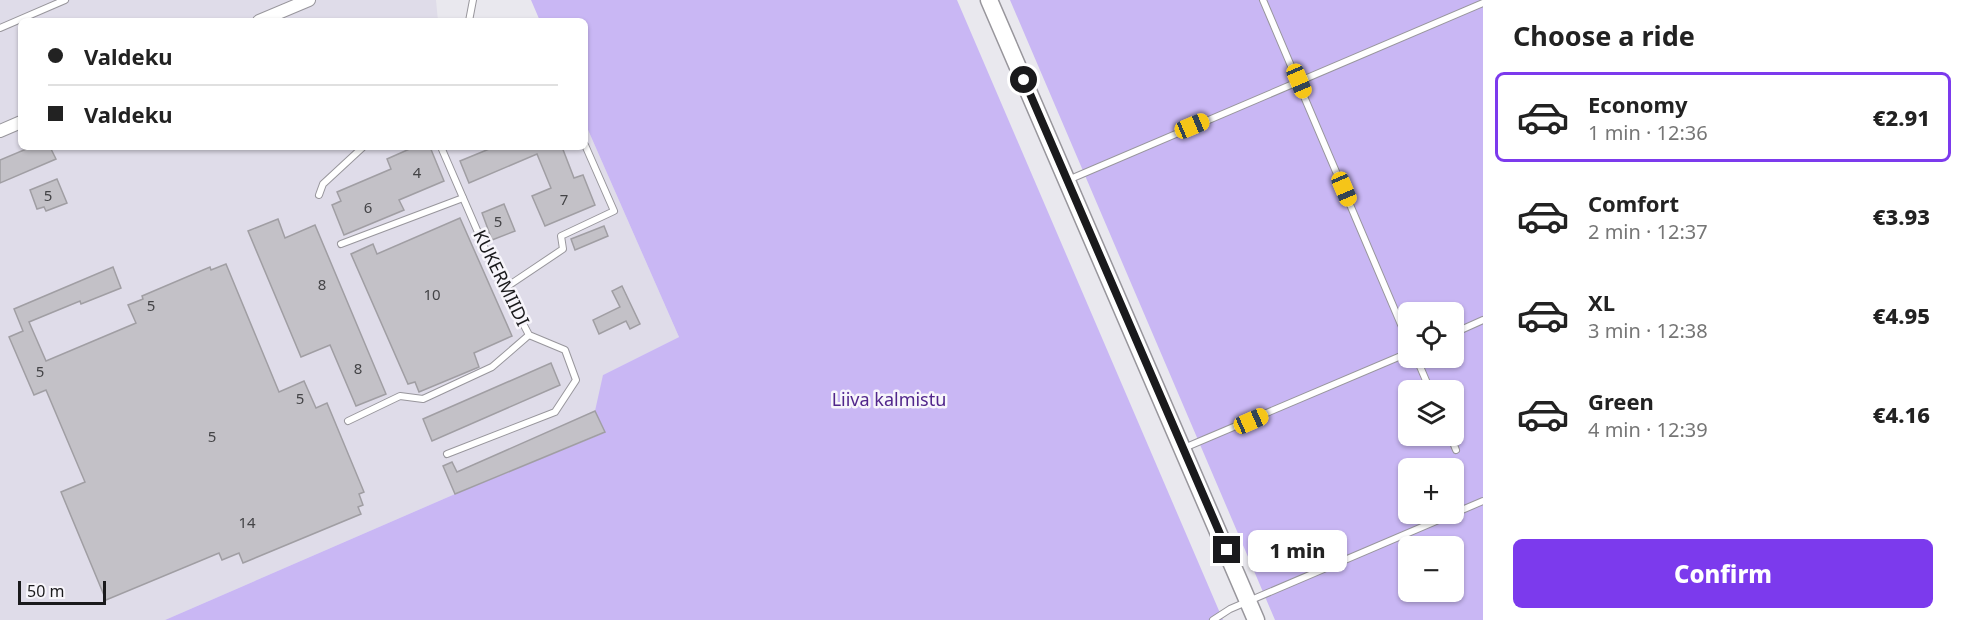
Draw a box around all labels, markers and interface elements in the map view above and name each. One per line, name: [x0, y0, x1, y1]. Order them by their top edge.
text: Choose a ride: [1513, 17, 1695, 54]
text: Valdeku: [84, 41, 173, 71]
car: [1284, 61, 1314, 101]
route start: [1010, 66, 1037, 93]
text: Economy: [1588, 89, 1687, 119]
icon: car: [1516, 90, 1570, 144]
text: Valdeku: [84, 99, 173, 129]
text: €2.91: [1873, 102, 1930, 132]
car: [1172, 111, 1212, 141]
text: 1 min · 12:36: [1588, 119, 1708, 146]
house number: 4: [413, 162, 422, 182]
car: [1329, 169, 1359, 209]
house number: 5: [44, 185, 52, 205]
text: Comfort: [1588, 188, 1679, 218]
house number: 7: [560, 189, 568, 209]
icon: car: [1516, 189, 1570, 243]
house number: 6: [364, 197, 372, 217]
text: €3.93: [1873, 201, 1930, 231]
house number: 5: [494, 211, 502, 231]
text: 2 min · 12:37: [1588, 218, 1708, 245]
street label: KUKERMIIDI: [468, 225, 536, 330]
house number: 8: [318, 274, 326, 294]
house number: 10: [423, 284, 441, 304]
text: XL: [1588, 287, 1615, 317]
icon: car: [1516, 288, 1570, 342]
house number: 5: [147, 295, 155, 315]
text: €4.95: [1873, 300, 1930, 330]
map controls: [1398, 302, 1464, 602]
button: locate: [1398, 302, 1464, 368]
text: 3 min · 12:38: [1588, 317, 1708, 344]
house number: 8: [354, 358, 362, 378]
house number: 5: [36, 361, 44, 381]
button: layers: [1398, 380, 1464, 446]
text: Green: [1588, 386, 1654, 416]
park label: Liiva kalmistu: [832, 387, 946, 411]
icon: car: [1516, 387, 1570, 441]
house number: 5: [296, 388, 304, 408]
text: €4.16: [1873, 399, 1930, 429]
car: [1231, 405, 1271, 437]
text: 4 min · 12:39: [1588, 416, 1708, 443]
house number: 5: [208, 426, 216, 446]
button: +: [1398, 458, 1464, 524]
house number: 14: [238, 512, 256, 532]
callout: 1 min: [1248, 529, 1347, 571]
route end: [1213, 536, 1240, 563]
button: −: [1398, 536, 1464, 602]
text: 1 min: [1270, 537, 1325, 564]
button: Confirm: [1513, 539, 1933, 608]
scale bar: [18, 578, 106, 606]
text: 50 m: [27, 580, 64, 602]

